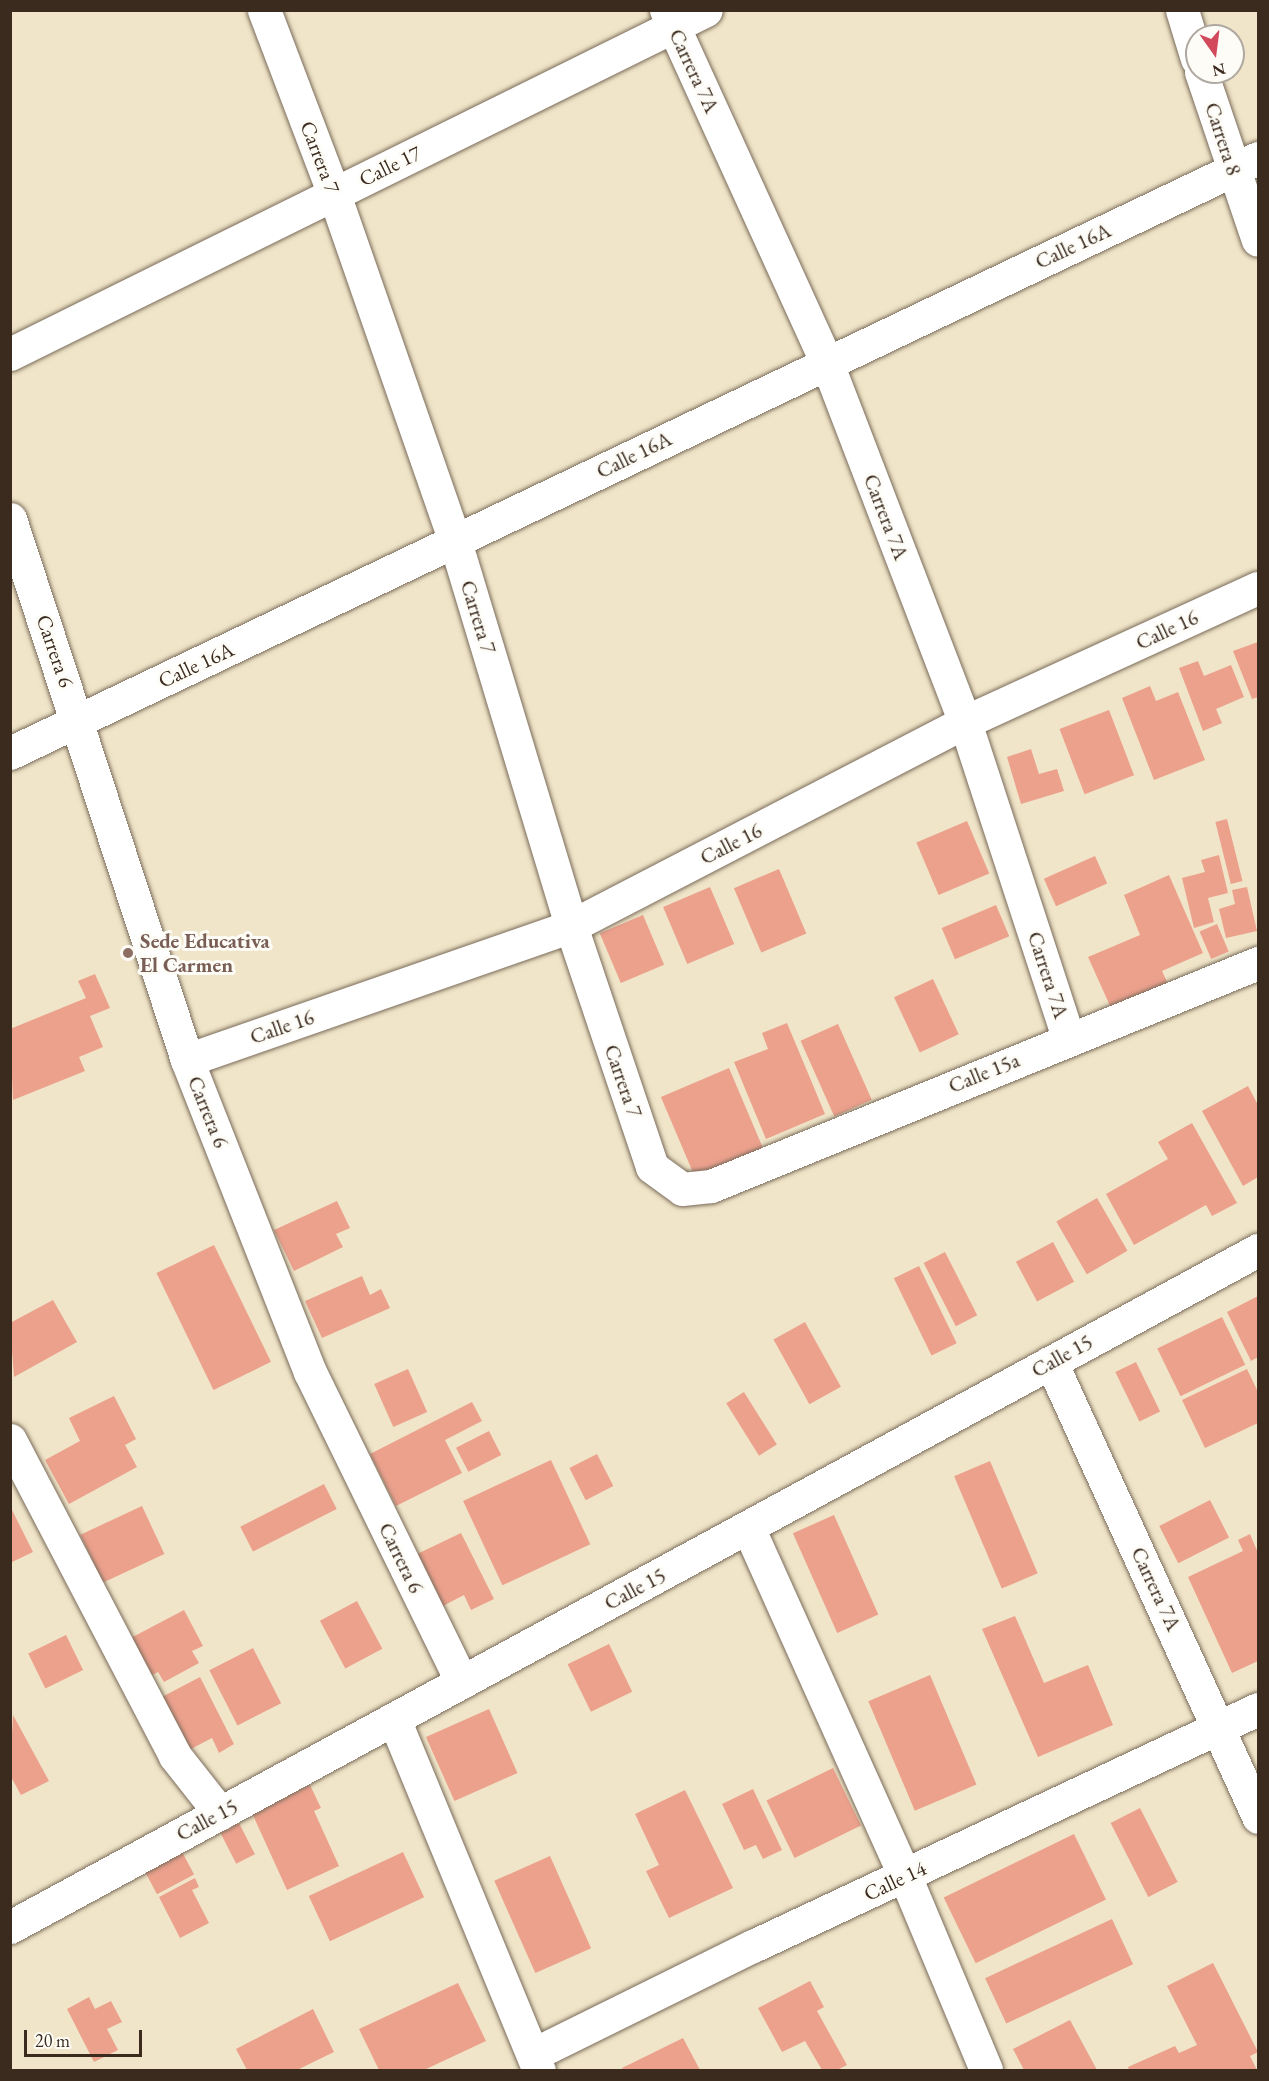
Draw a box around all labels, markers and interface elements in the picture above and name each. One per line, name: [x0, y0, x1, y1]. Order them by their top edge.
north arrow: [1185, 24, 1245, 84]
street label: Carrera 7A: [664, 25, 724, 117]
text: N: [1210, 58, 1228, 82]
street label: Carrera 8: [1199, 99, 1247, 179]
street label: Carrera 7: [295, 117, 345, 197]
street label: Calle 17: [355, 140, 425, 192]
street label: Calle 16A: [1031, 218, 1115, 274]
street label: Calle 16A: [592, 426, 676, 484]
street label: Carrera 7A: [858, 471, 914, 563]
street label: Carrera 7: [455, 577, 501, 657]
street label: Calle 16: [1132, 605, 1202, 655]
street label: Carrera 6: [31, 611, 79, 691]
street label: Calle 16A: [154, 637, 238, 693]
street label: Calle 16: [696, 818, 766, 870]
place label: Sede Educativa El Carmen: [140, 928, 270, 978]
street label: Carrera 7A: [1022, 928, 1074, 1022]
marker: Sede Educativa El Carmen: [121, 946, 135, 960]
street label: Calle 16: [247, 1004, 317, 1050]
street label: Carrera 7: [599, 1041, 647, 1121]
street label: Calle 15a: [945, 1047, 1023, 1099]
street label: Carrera 6: [182, 1072, 234, 1152]
street label: Calle 15: [1027, 1329, 1097, 1383]
street label: Carrera 6: [373, 1519, 429, 1597]
street label: Carrera 7A: [1126, 1543, 1186, 1635]
street label: Calle 15: [600, 1562, 670, 1616]
street label: Calle 15: [172, 1793, 242, 1847]
street label: Calle 14: [860, 1856, 930, 1906]
scale bar: [27, 2018, 146, 2056]
text: 20 m: [35, 2029, 70, 2052]

